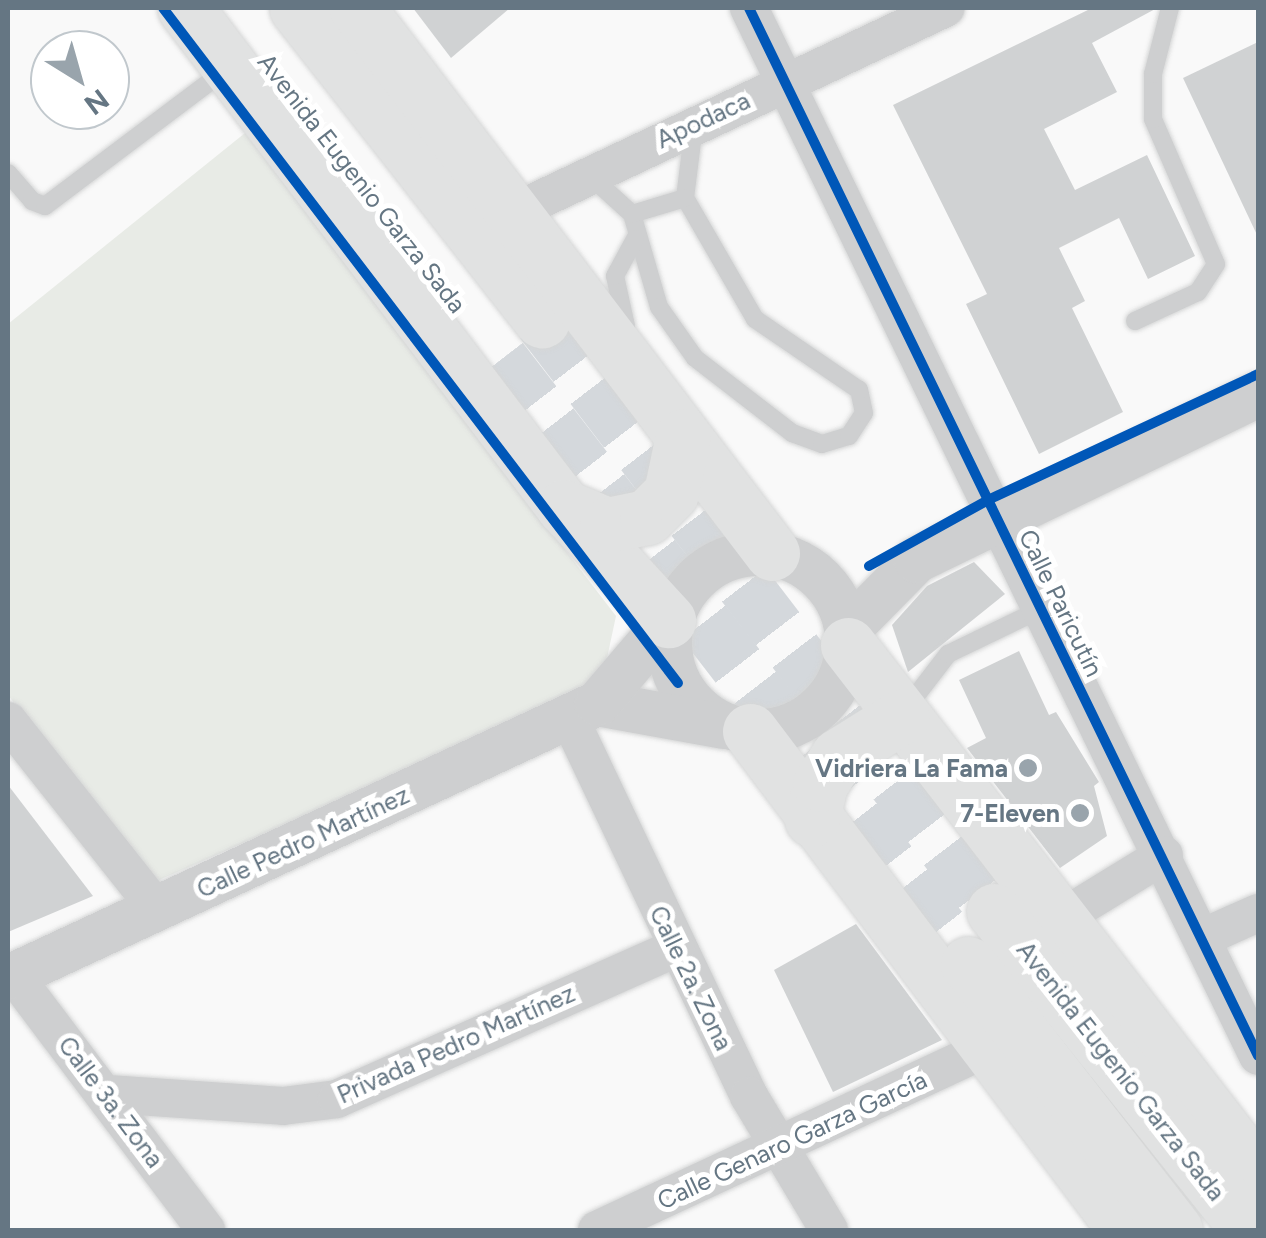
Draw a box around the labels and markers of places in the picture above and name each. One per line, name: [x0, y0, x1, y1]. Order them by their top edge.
place label: Vidriera La Fama: [815, 753, 1008, 783]
marker: Vidriera La Fama: [1017, 757, 1039, 779]
place label: 7-Eleven: [960, 798, 1060, 828]
marker: 7-Eleven: [1069, 802, 1091, 824]

